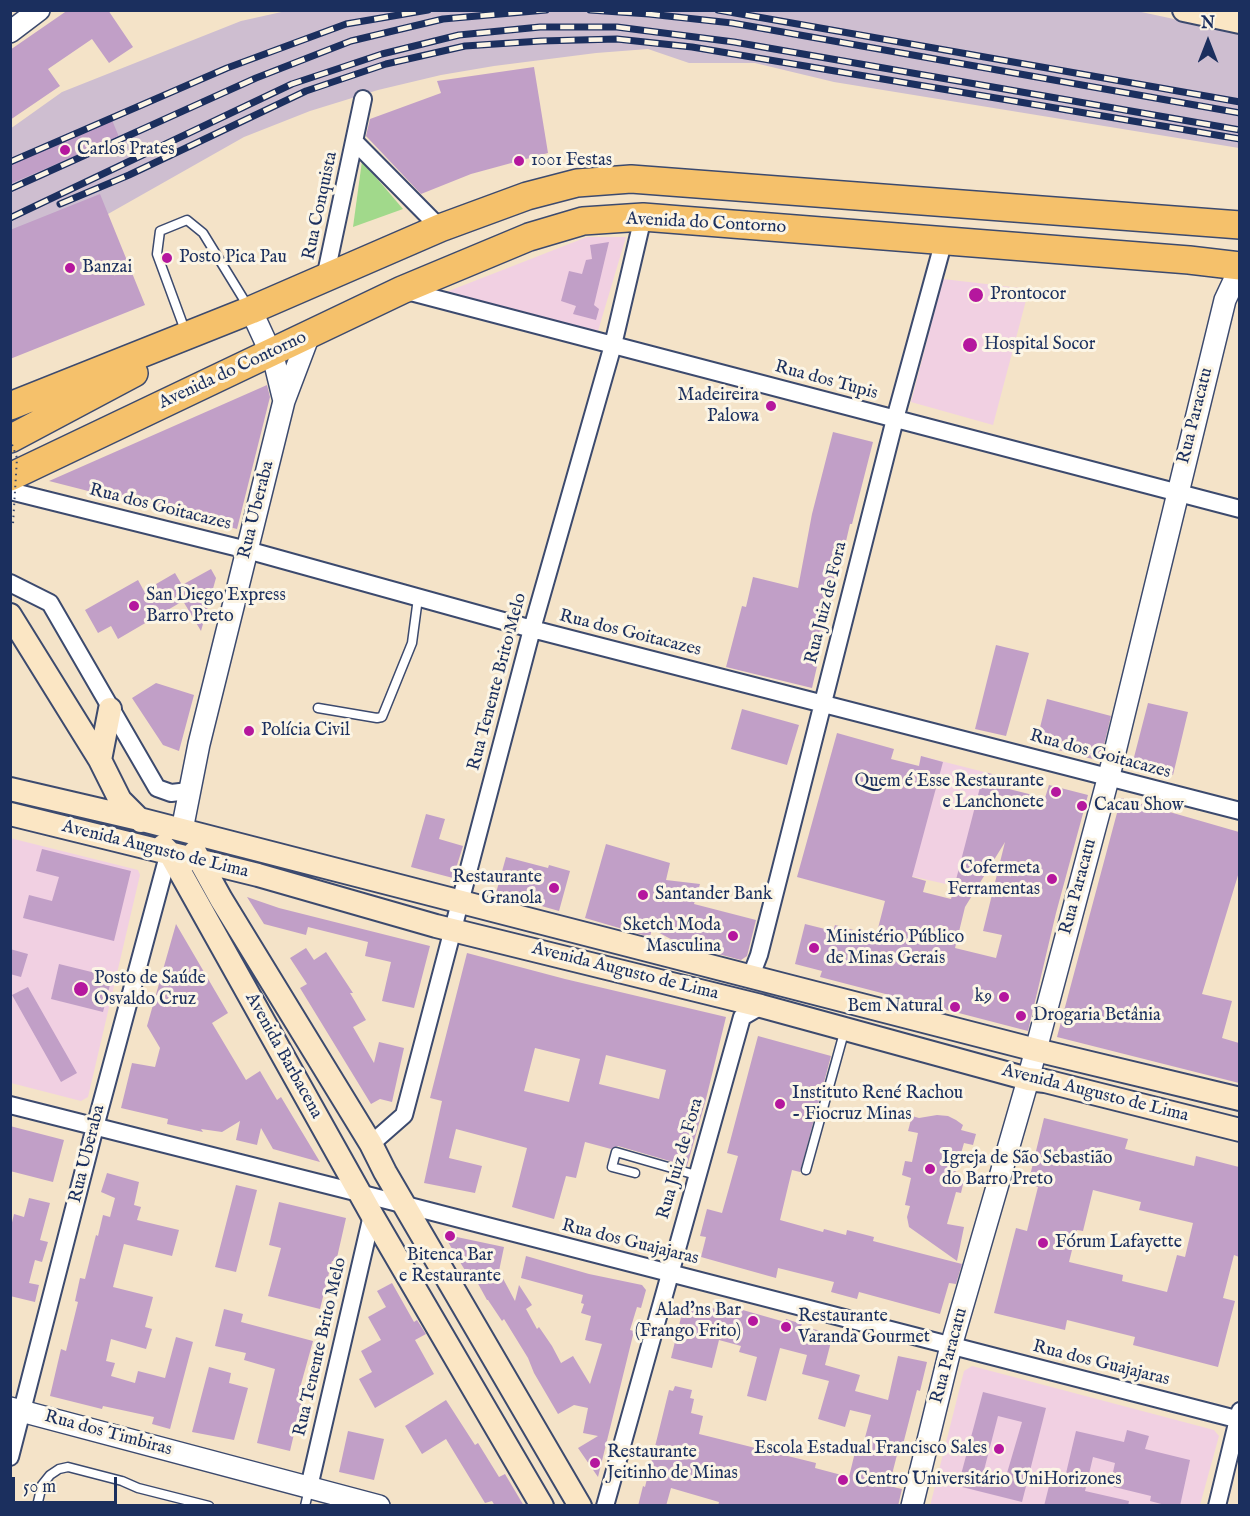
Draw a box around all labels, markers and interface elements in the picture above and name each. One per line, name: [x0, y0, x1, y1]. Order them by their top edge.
north arrow: [1178, 12, 1238, 72]
text: N: [1201, 14, 1215, 34]
place label: Carlos Prates: [77, 139, 175, 161]
marker: Carlos Prates: [58, 143, 72, 157]
street label: Rua Conquista: [299, 150, 343, 262]
place label: 1001 Festas: [531, 150, 612, 172]
marker: 1001 Festas: [512, 154, 526, 168]
street label: Avenida do Contorno: [625, 209, 787, 239]
place label: Posto Pica Pau: [179, 247, 287, 269]
marker: Posto Pica Pau: [160, 251, 174, 265]
place label: Banzai: [82, 257, 132, 279]
marker: Banzai: [63, 261, 77, 275]
place label: Prontocor: [990, 284, 1066, 306]
marker: Prontocor: [967, 286, 985, 304]
street label: Avenida do Contorno: [156, 327, 310, 415]
place label: Hospital Socor: [984, 334, 1095, 356]
marker: Hospital Socor: [961, 336, 979, 354]
street label: Rua dos Tupis: [772, 357, 880, 405]
street label: Rua Paracatu: [1174, 366, 1218, 466]
place label: Madeireira Palowa: [678, 385, 759, 428]
marker: Madeireira Palowa: [764, 399, 778, 413]
street label: Rua Uberaba: [234, 459, 280, 561]
street label: Rua dos Goitacazes: [87, 480, 233, 536]
street label: Rua Juiz de Fora: [801, 540, 853, 666]
place label: San Diego Express Barro Preto: [146, 585, 286, 628]
street label: Rua Tenente Brito Melo: [464, 591, 532, 773]
marker: San Diego Express Barro Preto: [127, 599, 141, 613]
street label: Rua dos Goitacazes: [557, 606, 703, 662]
place label: Polícia Civil: [261, 720, 350, 742]
marker: Polícia Civil: [242, 724, 256, 738]
street label: Rua dos Goitacazes: [1027, 726, 1173, 784]
place label: Quem é Esse Restaurante e Lanchonete: [854, 771, 1044, 814]
marker: Quem é Esse Restaurante e Lanchonete: [1049, 785, 1063, 799]
place label: Cacau Show: [1094, 795, 1183, 817]
marker: Cacau Show: [1075, 799, 1089, 813]
street label: Avenida Augusto de Lima: [60, 816, 250, 884]
street label: Rua Paracatu: [1056, 837, 1102, 937]
place label: Cofermeta Ferramentas: [948, 858, 1040, 900]
place label: Restaurante Granola: [452, 867, 542, 910]
marker: Cofermeta Ferramentas: [1045, 872, 1059, 886]
marker: Restaurante Granola: [547, 881, 561, 895]
place label: Santander Bank: [655, 884, 772, 906]
marker: Santander Bank: [636, 888, 650, 902]
place label: Sketch Moda Masculina: [623, 915, 721, 958]
place label: Ministério Público de Minas Gerais: [826, 927, 964, 970]
marker: Sketch Moda Masculina: [726, 929, 740, 943]
street label: Avenida Augusto de Lima: [530, 938, 720, 1006]
marker: Ministério Público de Minas Gerais: [807, 941, 821, 955]
place label: Posto de Saúde Osvaldo Cruz: [94, 968, 206, 1010]
marker: Posto de Saúde Osvaldo Cruz: [72, 980, 90, 998]
place label: k9: [975, 986, 992, 1008]
street label: Avenida Barbacena: [239, 989, 327, 1123]
marker: k9: [997, 990, 1011, 1004]
place label: Bem Natural: [847, 996, 943, 1018]
marker: Bem Natural: [948, 1000, 962, 1014]
place label: Drogaria Betânia: [1033, 1005, 1161, 1027]
marker: Drogaria Betânia: [1014, 1009, 1028, 1023]
street label: Avenida Augusto de Lima: [1000, 1060, 1190, 1128]
place label: Instituto René Rachou - Fiocruz Minas: [792, 1083, 963, 1126]
street label: Rua Juiz de Fora: [653, 1096, 709, 1222]
marker: Instituto René Rachou - Fiocruz Minas: [773, 1097, 787, 1111]
street label: Rua Uberaba: [65, 1103, 111, 1205]
place label: Igreja de São Sebastião do Barro Preto: [942, 1148, 1112, 1190]
marker: Igreja de São Sebastião do Barro Preto: [923, 1162, 937, 1176]
street label: Rua dos Guajajaras: [559, 1216, 701, 1270]
marker: Bitenca Bar e Restaurante: [443, 1229, 457, 1243]
place label: Fórum Lafayette: [1055, 1232, 1182, 1254]
marker: Fórum Lafayette: [1036, 1236, 1050, 1250]
place label: Bitenca Bar e Restaurante: [399, 1245, 501, 1288]
street label: Rua Tenente Brito Melo: [290, 1256, 352, 1438]
place label: Alad'ns Bar (Frango Frito): [635, 1300, 741, 1342]
place label: Restaurante Varanda Gourmet: [798, 1306, 930, 1348]
street label: Rua Paracatu: [927, 1306, 973, 1406]
marker: Alad'ns Bar (Frango Frito): [746, 1314, 760, 1328]
marker: Restaurante Varanda Gourmet: [779, 1320, 793, 1334]
street label: Rua dos Guajajaras: [1030, 1337, 1172, 1391]
street label: Rua dos Timbiras: [42, 1407, 174, 1461]
place label: Escola Estadual Francisco Sales: [754, 1438, 987, 1460]
place label: Restaurante Jeitinho de Minas: [607, 1442, 738, 1484]
marker: Escola Estadual Francisco Sales: [992, 1442, 1006, 1456]
marker: Restaurante Jeitinho de Minas: [588, 1456, 602, 1470]
scale bar: [15, 1465, 120, 1503]
place label: Centro Universitário UniHorizones: [855, 1469, 1122, 1491]
marker: Centro Universitário UniHorizones: [836, 1473, 850, 1487]
text: 50 m: [23, 1476, 56, 1499]

